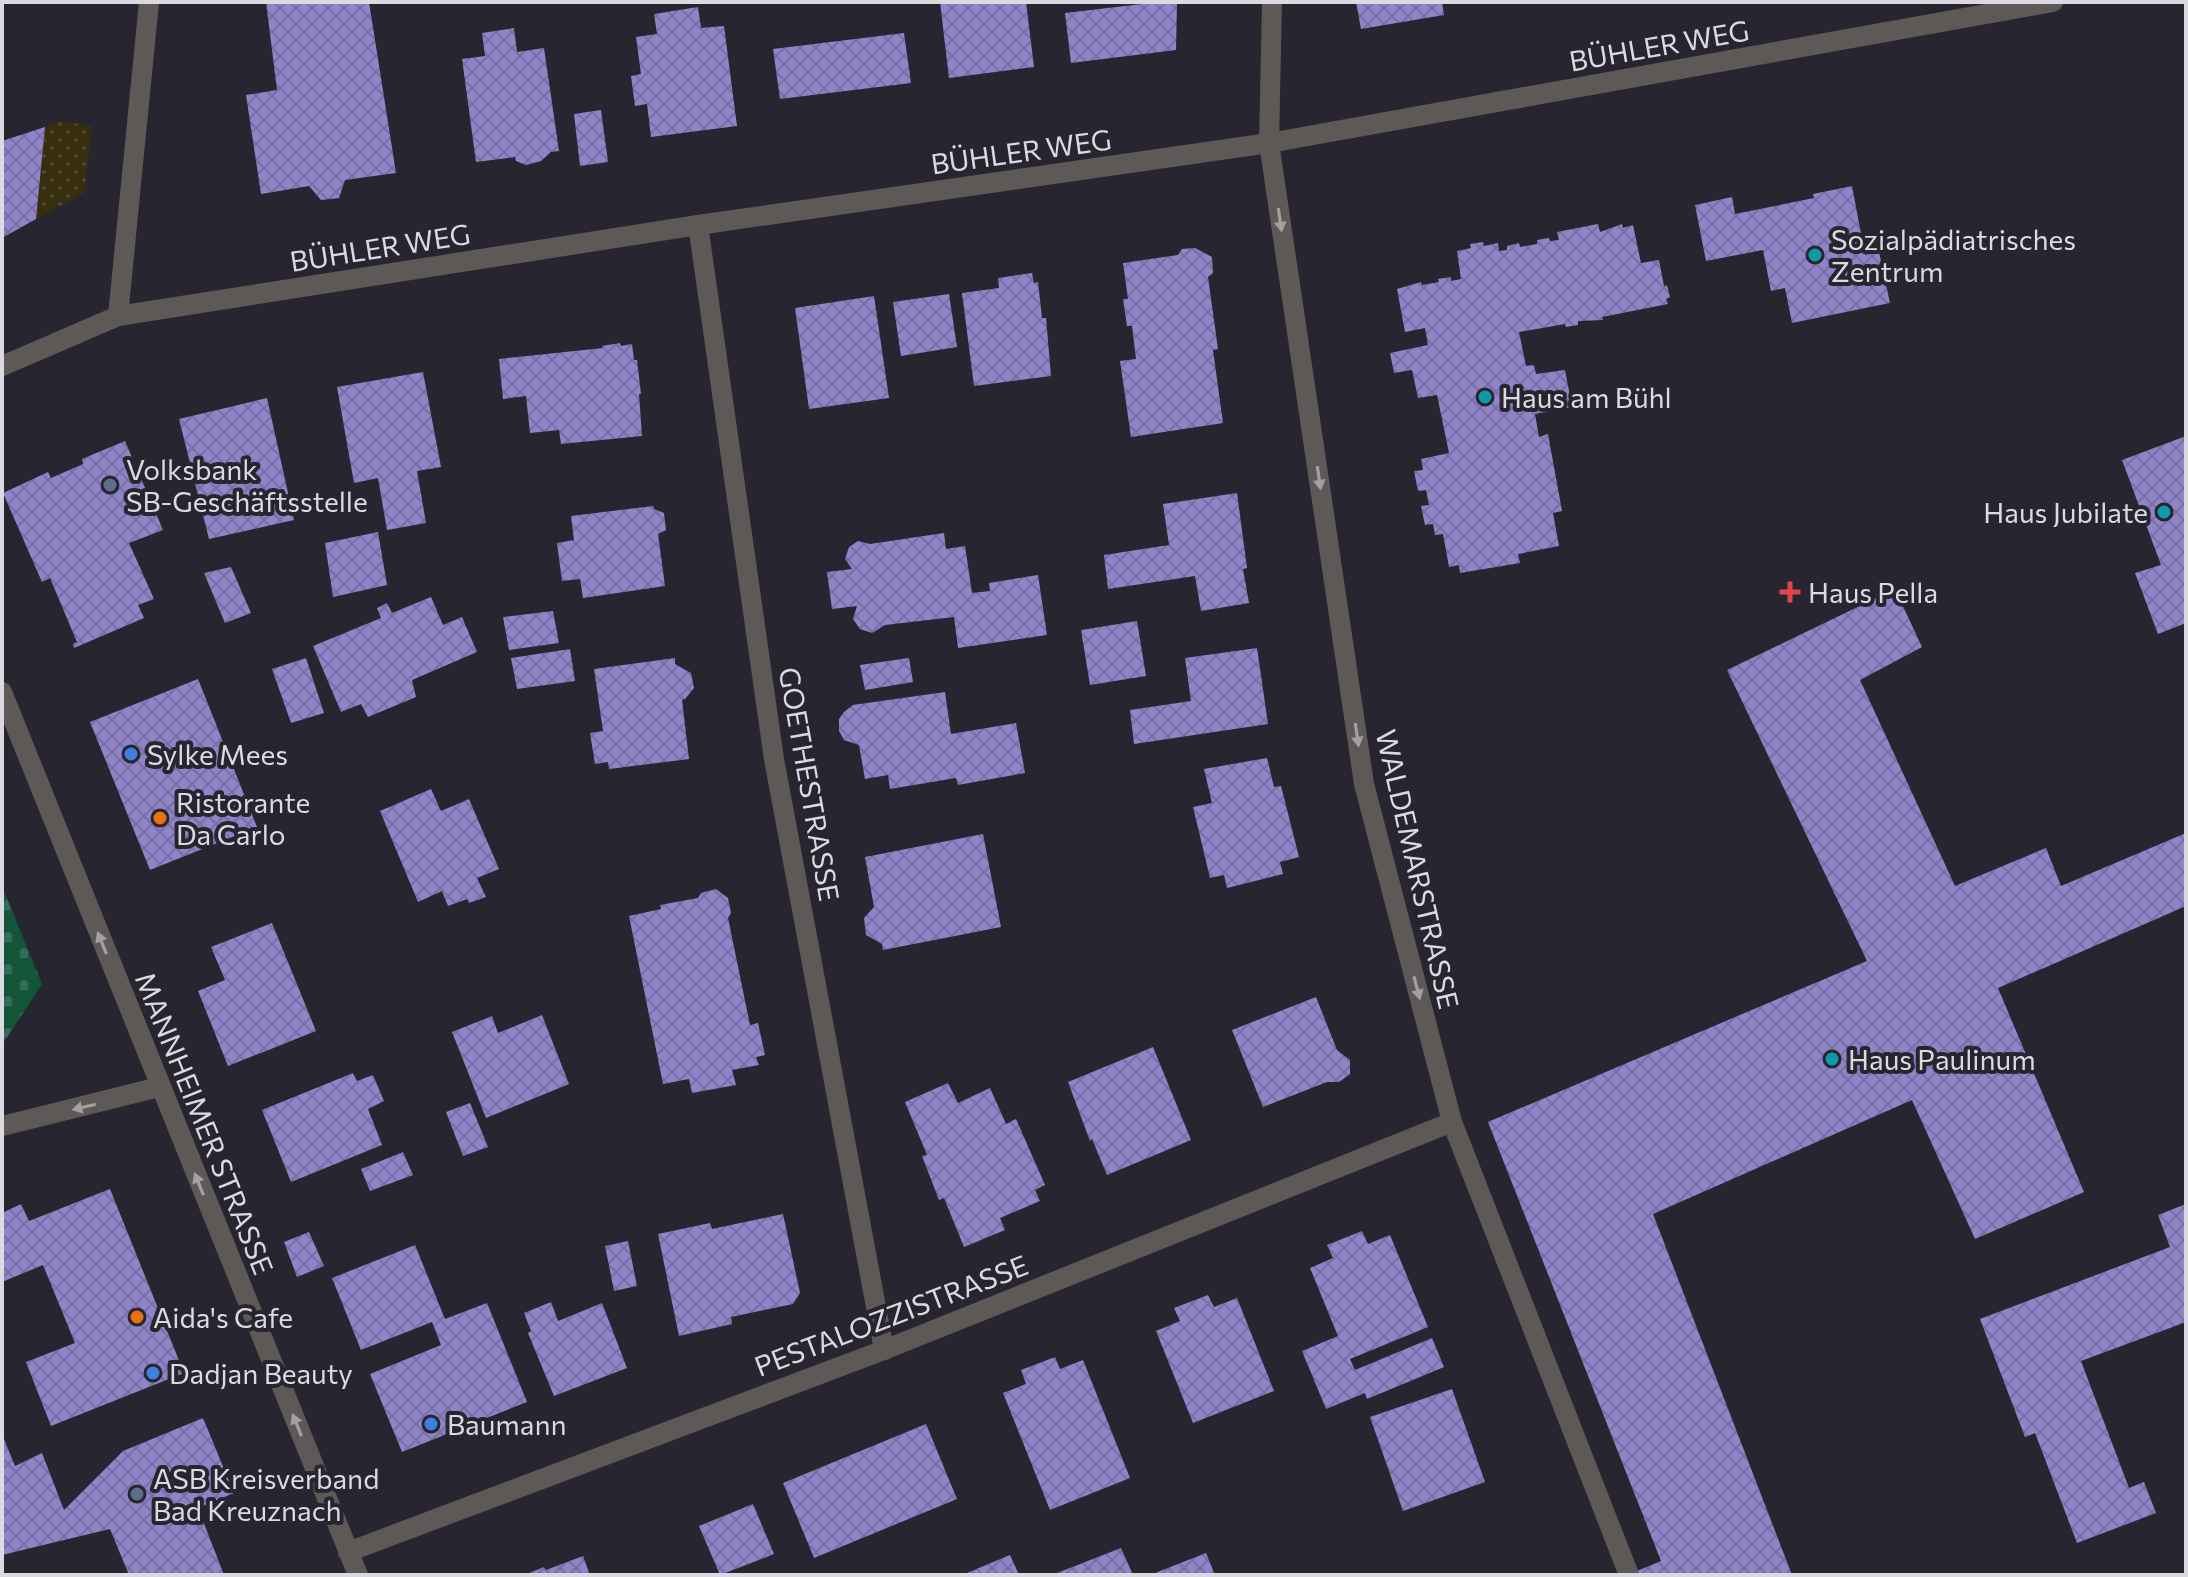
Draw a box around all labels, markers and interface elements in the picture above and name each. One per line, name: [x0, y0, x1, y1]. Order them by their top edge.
street label: BÜHLER WEG: [1566, 12, 1752, 78]
street label: BÜHLER WEG: [929, 122, 1113, 180]
one-way arrow: [1275, 208, 1287, 233]
street label: BÜHLER WEG: [287, 216, 473, 278]
place label: Sozialpädiatrisches Zentrum: [1831, 222, 2076, 288]
marker: Sozialpädiatrisches Zentrum: [1806, 246, 1824, 264]
place label: Haus am Bühl: [1501, 380, 1672, 414]
marker: Haus am Bühl: [1476, 388, 1494, 406]
place label: Volksbank SB-Geschäftsstelle: [126, 452, 368, 518]
one-way arrow: [1313, 465, 1326, 490]
marker: Volksbank SB-Geschäftsstelle: [101, 476, 119, 494]
place label: Haus Jubilate: [1983, 495, 2148, 529]
marker: Haus Jubilate: [2155, 503, 2173, 521]
place label: Haus Pella: [1808, 575, 1938, 609]
marker: Haus Pella: [1779, 581, 1801, 603]
street label: GOETHESTRASSE: [773, 664, 847, 904]
one-way arrow: [1351, 723, 1364, 748]
street label: WALDEMARSTRASSE: [1369, 726, 1467, 1012]
place label: Sylke Mees: [147, 737, 288, 771]
marker: Sylke Mees: [122, 745, 140, 763]
place label: Ristorante Da Carlo: [176, 785, 310, 851]
marker: Ristorante Da Carlo: [151, 809, 169, 827]
one-way arrow: [95, 931, 108, 955]
street label: MANNHEIMER STRASSE: [129, 967, 281, 1279]
one-way arrow: [1411, 975, 1423, 1000]
place label: Haus Paulinum: [1848, 1042, 2036, 1076]
marker: Haus Paulinum: [1823, 1050, 1841, 1068]
one-way arrow: [71, 1101, 96, 1114]
one-way arrow: [192, 1172, 205, 1196]
street label: PESTALOZZISTRASSE: [750, 1247, 1032, 1383]
place label: Aida's Cafe: [153, 1300, 293, 1334]
marker: Aida's Cafe: [128, 1308, 146, 1326]
place label: Dadjan Beauty: [169, 1356, 353, 1390]
marker: Dadjan Beauty: [144, 1364, 162, 1382]
place label: Baumann: [447, 1407, 567, 1441]
one-way arrow: [290, 1413, 303, 1437]
marker: Baumann: [422, 1415, 440, 1433]
place label: ASB Kreisverband Bad Kreuznach: [153, 1461, 379, 1527]
marker: ASB Kreisverband Bad Kreuznach: [128, 1485, 146, 1503]

